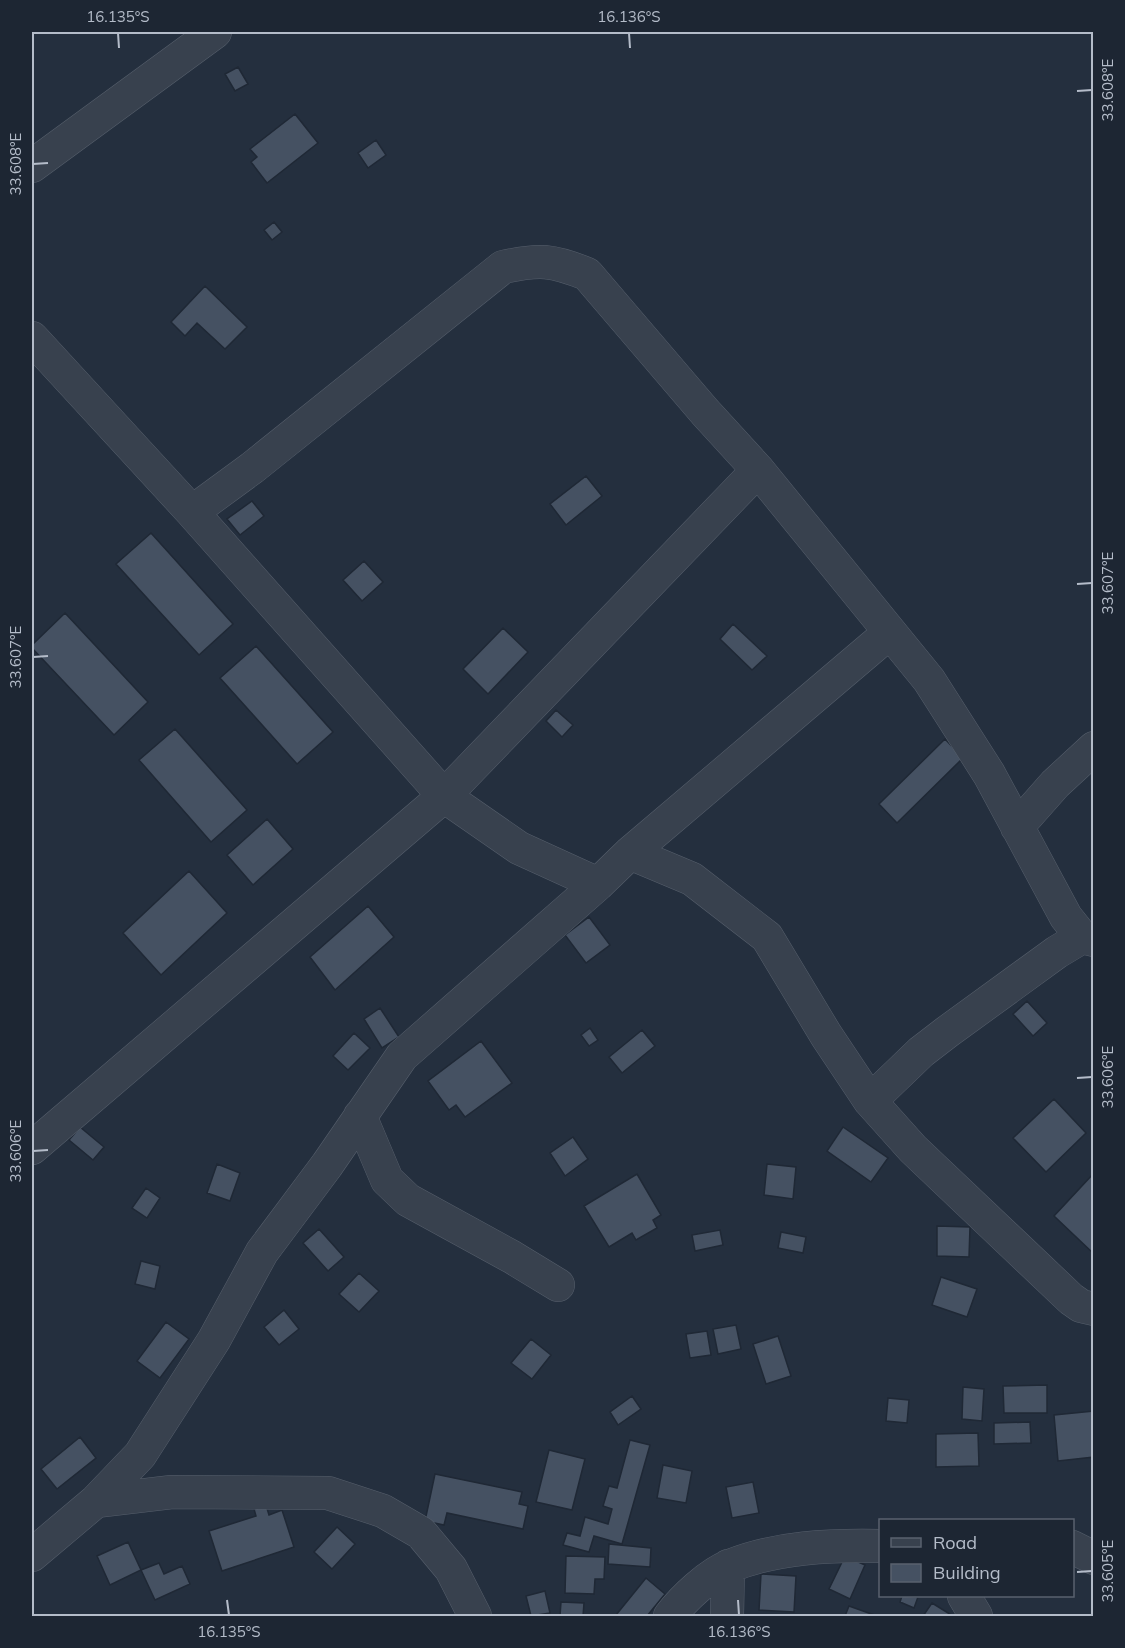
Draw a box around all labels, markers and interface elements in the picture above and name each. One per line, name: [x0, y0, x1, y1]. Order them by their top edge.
text: 16.135°S: [86, 7, 150, 26]
text: 16.136°S: [597, 7, 661, 26]
text: 33.608°E: [1098, 58, 1117, 121]
text: 33.608°E: [6, 132, 25, 195]
text: 33.607°E: [1098, 551, 1117, 614]
text: 33.607°E: [6, 625, 25, 688]
text: 33.606°E: [1098, 1045, 1117, 1108]
text: 33.606°E: [6, 1119, 25, 1182]
legend: [879, 1519, 1074, 1597]
text: Road: [933, 1531, 977, 1554]
text: 33.605°E: [1098, 1539, 1117, 1602]
text: Building: [933, 1561, 1001, 1584]
text: 16.135°S: [197, 1622, 261, 1641]
text: 16.136°S: [707, 1622, 771, 1641]

